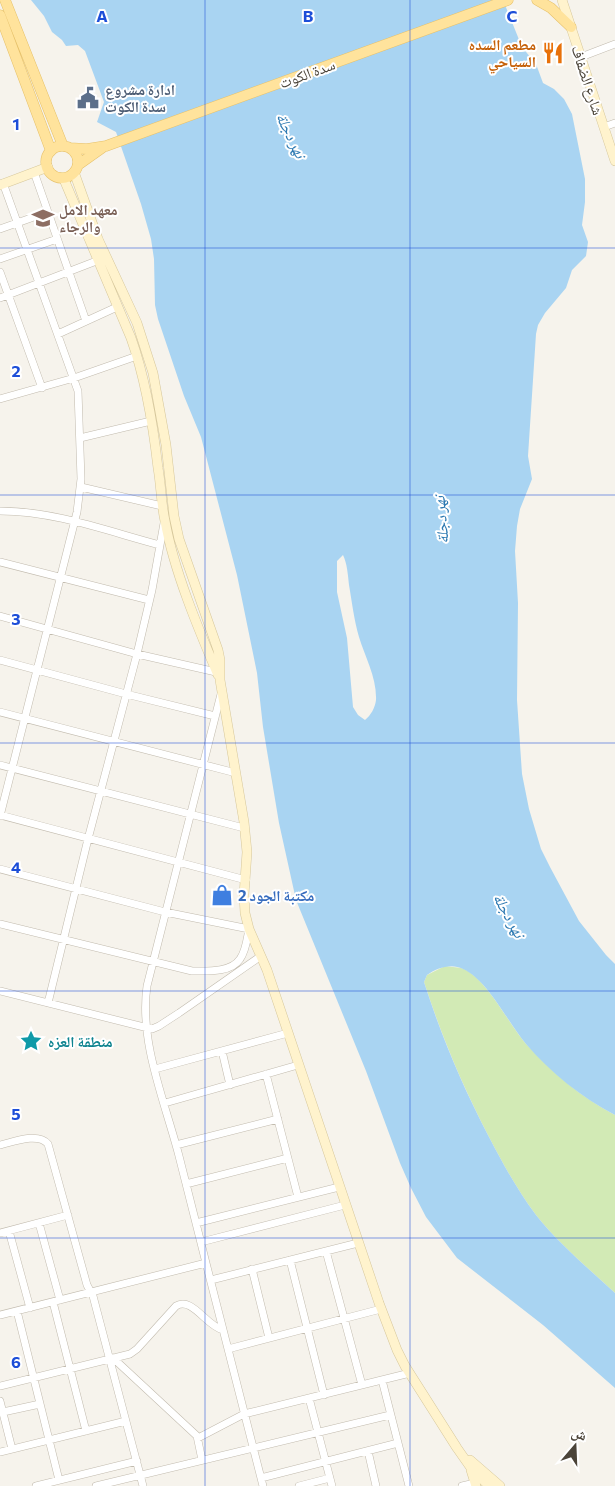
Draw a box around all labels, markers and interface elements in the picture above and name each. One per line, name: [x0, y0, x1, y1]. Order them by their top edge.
text: A: [96, 6, 108, 25]
text: B: [303, 6, 314, 25]
text: C: [507, 6, 518, 25]
place label: مطعم السده السياحي: [469, 35, 536, 74]
restaurant icon: مطعم السده السياحي: [540, 40, 566, 66]
street label: شارع الضفاف: [566, 43, 608, 118]
street label: سدة الكوت: [277, 55, 338, 92]
place label: ادارة مشروع سدة الكوت: [105, 80, 175, 115]
public building icon: ادارة مشروع سدة الكوت: [75, 85, 101, 111]
water label: نهر دجلة: [272, 109, 312, 164]
text: 1: [12, 114, 20, 133]
place label: معهد الامل والرجاء: [59, 200, 118, 235]
school or university icon: معهد الامل والرجاء: [30, 205, 56, 231]
text: 2: [11, 361, 21, 380]
water label: نهر دجلة: [428, 493, 453, 545]
text: 3: [11, 609, 21, 628]
text: 4: [11, 857, 21, 876]
shop icon: مكتبة الجود 2: [209, 882, 235, 908]
place label: مكتبة الجود 2: [238, 886, 314, 905]
water label: نهر دجلة: [489, 889, 531, 943]
place icon: منطقة العزه: [18, 1028, 44, 1054]
place label: منطقة العزه: [48, 1032, 113, 1050]
text: 5: [11, 1104, 21, 1123]
text: 6: [11, 1352, 21, 1371]
north arrow: [550, 1421, 600, 1471]
text: ش: [569, 1423, 589, 1445]

